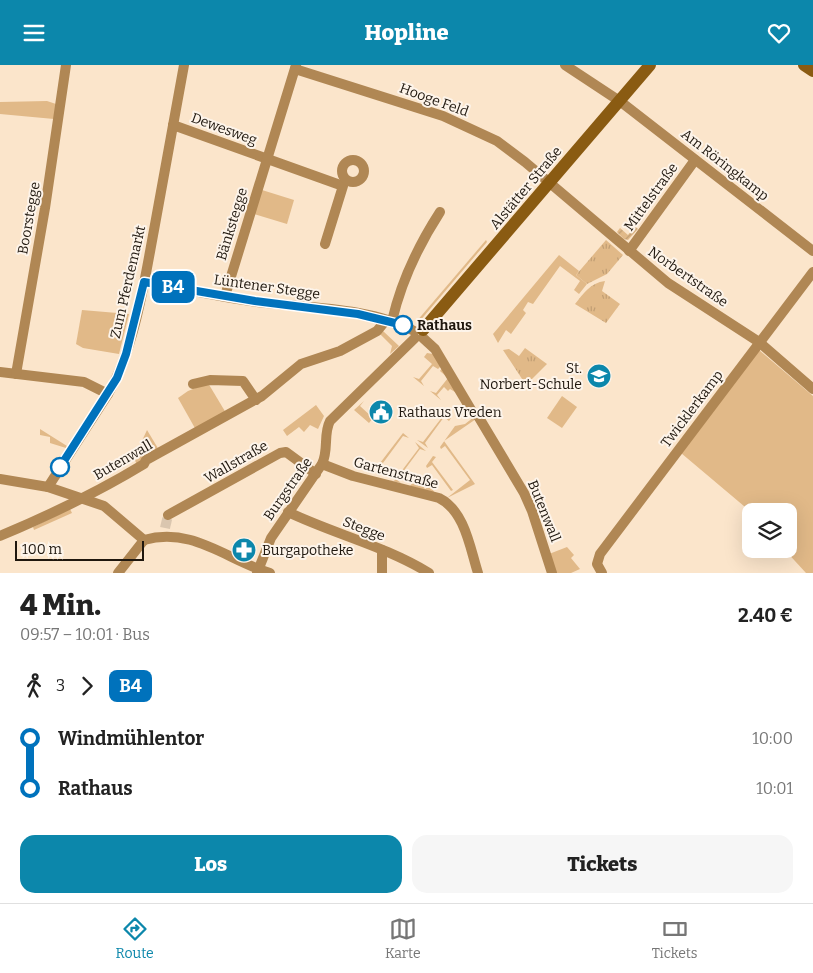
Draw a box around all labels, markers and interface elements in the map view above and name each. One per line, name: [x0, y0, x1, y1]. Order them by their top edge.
icon: menu: [20, 19, 48, 47]
text: Hopline: [364, 19, 449, 46]
icon: heart: [765, 19, 793, 47]
street label: Hooge Feld: [397, 80, 471, 120]
street label: Dewesweg: [189, 109, 259, 149]
street label: Am Röringkamp: [678, 126, 772, 204]
street label: Alstätter Straße: [486, 143, 566, 233]
street label: Mittelstraße: [621, 160, 681, 234]
street label: Boorstegge: [14, 180, 44, 256]
street label: Bänkstegge: [213, 186, 251, 262]
street label: Zum Pferdemarkt: [107, 224, 149, 340]
street label: Norbertstraße: [645, 243, 731, 311]
line badge: B4: [150, 271, 196, 303]
street label: Lüntener Stegge: [213, 271, 321, 303]
text: B4: [162, 276, 184, 298]
marker: Rathaus: [393, 315, 413, 335]
place label: Rathaus: [417, 317, 472, 334]
place label: St. Norbert-Schule: [480, 360, 582, 393]
school or university icon: St. Norbert-Schule: [586, 363, 612, 389]
street label: Twicklerkamp: [657, 367, 727, 451]
public building icon: Rathaus Vreden: [368, 399, 394, 425]
place label: Rathaus Vreden: [398, 404, 502, 421]
street label: Butenwall: [91, 436, 155, 484]
street label: Wallstraße: [201, 437, 271, 487]
street label: Burgstraße: [260, 454, 316, 524]
street label: Gartenstraße: [352, 454, 440, 492]
unlabelled marker: [50, 457, 70, 477]
street label: Butenwall: [524, 478, 564, 544]
map controls: [742, 503, 797, 558]
button: layers: [742, 503, 797, 558]
street label: Stegge: [340, 513, 388, 545]
pharmacy icon: Burgapotheke: [231, 537, 257, 563]
scale bar: [15, 538, 144, 561]
text: 100 m: [22, 541, 62, 558]
place label: Burgapotheke: [262, 542, 354, 559]
text: 4 Min.: [20, 589, 101, 622]
text: 2.40 €: [738, 604, 793, 627]
text: 09:57 – 10:01 · Bus: [20, 625, 150, 644]
icon: walk: [20, 672, 48, 700]
icon: forward: [73, 672, 101, 700]
text: B4: [119, 675, 142, 697]
text: 3: [56, 676, 65, 695]
text: Windmühlentor: [58, 727, 204, 750]
text: 10:00: [752, 729, 793, 748]
text: Rathaus: [58, 777, 133, 800]
text: 10:01: [756, 779, 793, 798]
button: Los: [20, 835, 402, 893]
button: Tickets: [412, 835, 793, 893]
tab: Route: [116, 915, 154, 962]
tab: Karte: [385, 915, 421, 962]
tab: Tickets: [652, 915, 697, 962]

